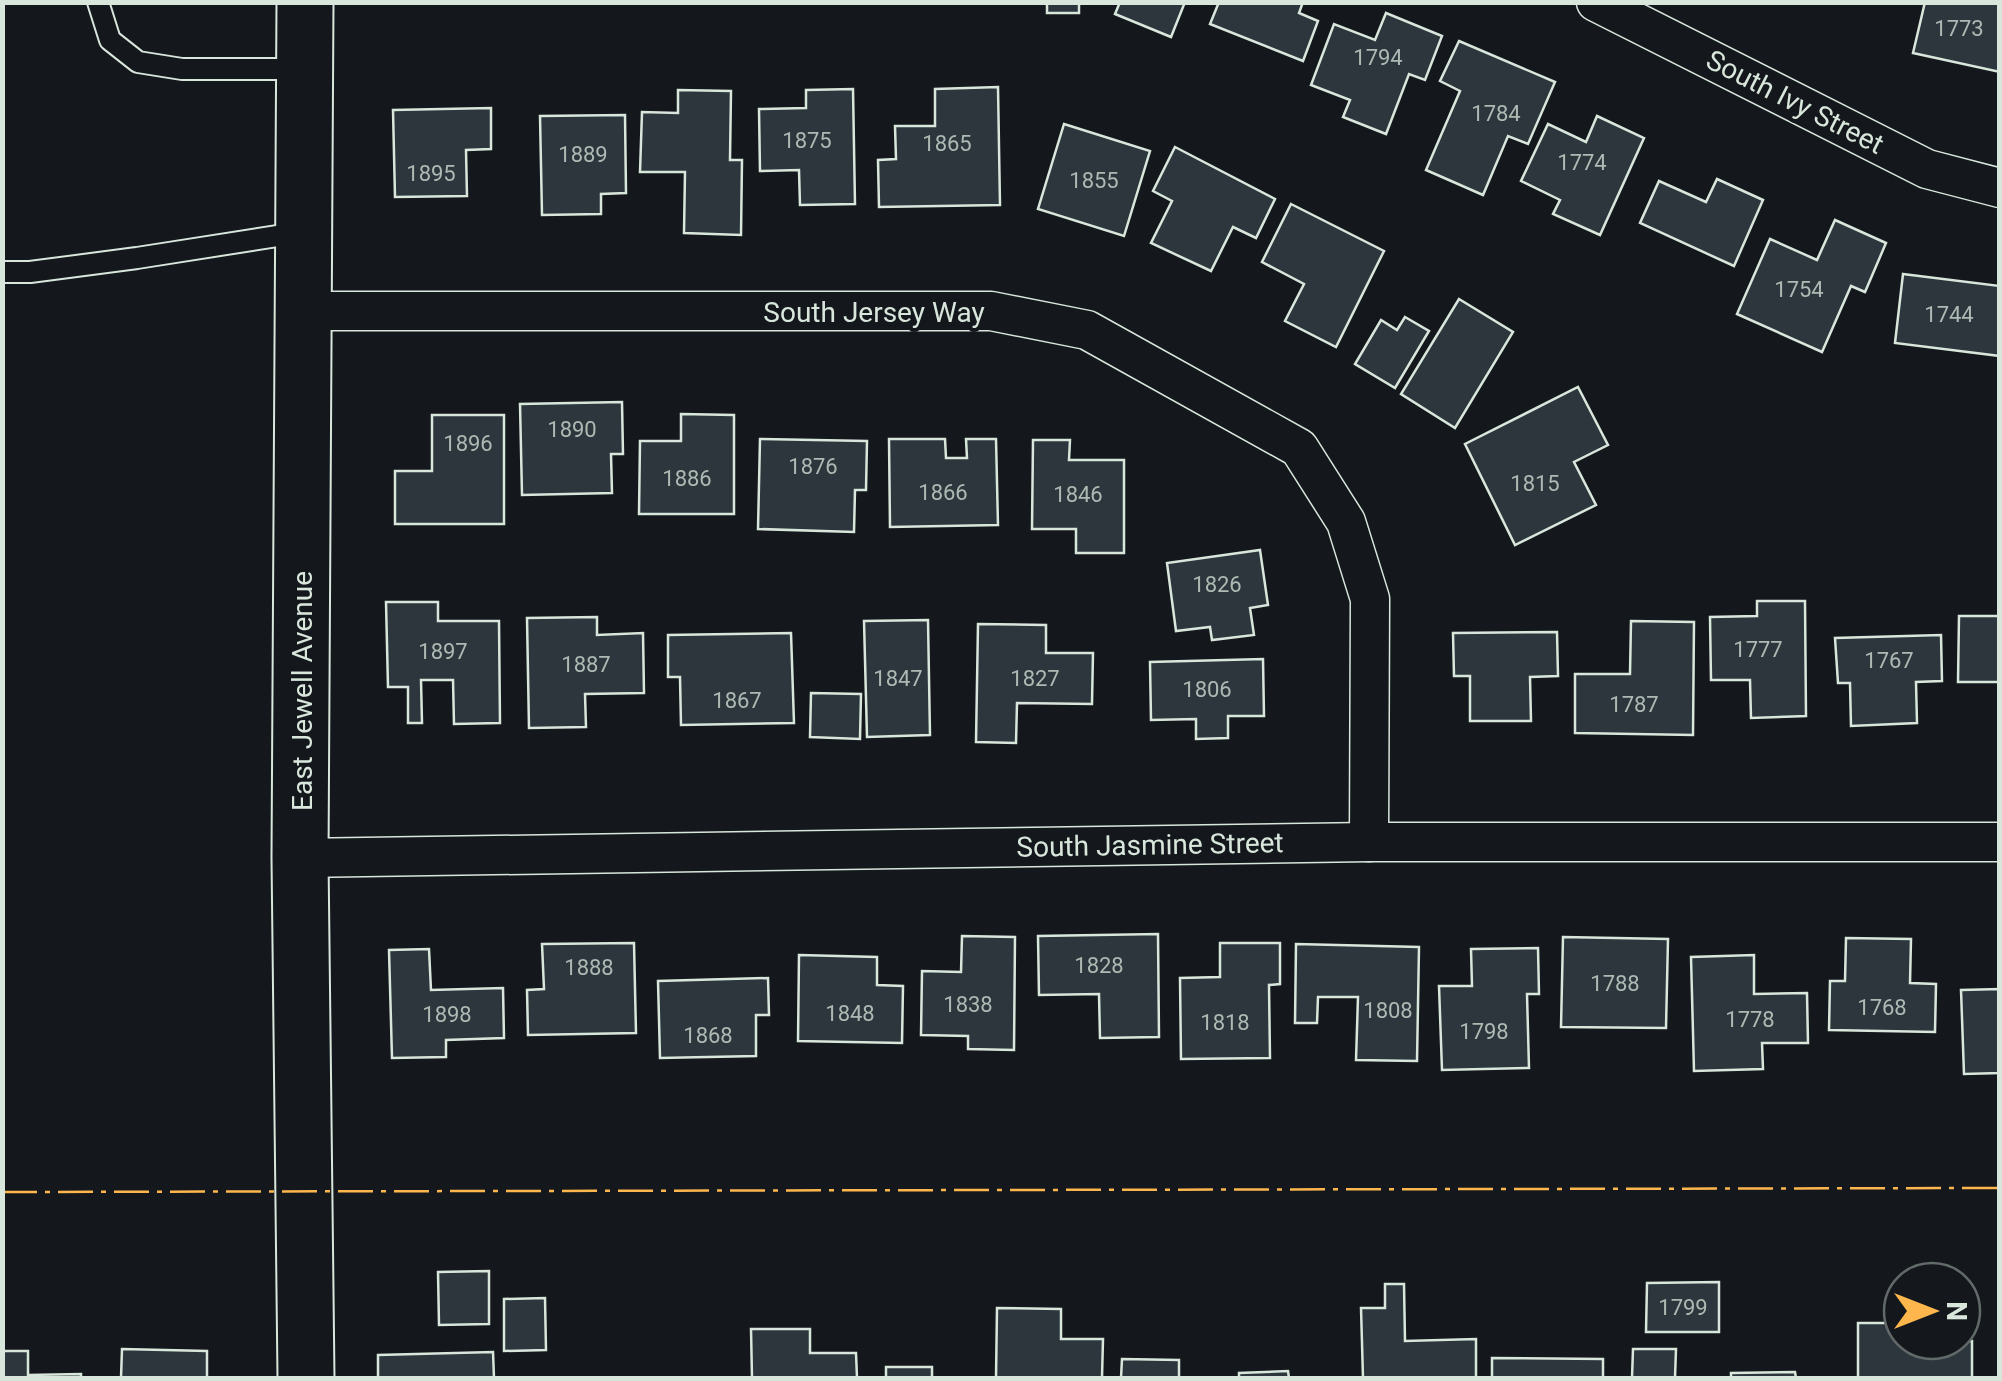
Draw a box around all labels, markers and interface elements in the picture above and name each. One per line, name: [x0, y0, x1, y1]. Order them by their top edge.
house number: 1773: [1934, 16, 1984, 41]
street label: South Ivy Street: [1701, 43, 1889, 161]
house number: 1794: [1353, 45, 1403, 70]
house number: 1784: [1471, 101, 1521, 126]
house number: 1875: [782, 128, 832, 153]
house number: 1865: [922, 131, 972, 156]
house number: 1889: [558, 142, 608, 167]
house number: 1774: [1557, 150, 1607, 175]
house number: 1895: [406, 161, 456, 186]
house number: 1855: [1069, 168, 1119, 193]
house number: 1754: [1774, 277, 1824, 302]
street label: South Jersey Way: [763, 296, 985, 329]
house number: 1744: [1924, 302, 1974, 327]
house number: 1890: [547, 417, 597, 442]
house number: 1896: [443, 431, 493, 456]
house number: 1876: [788, 454, 838, 479]
house number: 1886: [662, 466, 712, 491]
house number: 1815: [1510, 471, 1560, 496]
house number: 1866: [918, 480, 968, 505]
house number: 1846: [1053, 482, 1103, 507]
street label: East Jewell Avenue: [286, 571, 319, 811]
house number: 1826: [1192, 572, 1242, 597]
house number: 1777: [1733, 637, 1783, 662]
house number: 1897: [418, 639, 468, 664]
house number: 1767: [1864, 648, 1914, 673]
house number: 1887: [561, 652, 611, 677]
house number: 1847: [873, 666, 923, 691]
house number: 1827: [1010, 666, 1060, 691]
house number: 1806: [1182, 677, 1232, 702]
house number: 1867: [712, 688, 762, 713]
house number: 1787: [1609, 692, 1659, 717]
street label: South Jasmine Street: [1016, 826, 1284, 864]
house number: 1828: [1074, 953, 1124, 978]
house number: 1888: [564, 955, 614, 980]
house number: 1788: [1590, 971, 1640, 996]
house number: 1838: [943, 992, 993, 1017]
house number: 1768: [1857, 995, 1907, 1020]
house number: 1808: [1363, 998, 1413, 1023]
house number: 1848: [825, 1001, 875, 1026]
house number: 1898: [422, 1002, 472, 1027]
house number: 1778: [1725, 1007, 1775, 1032]
house number: 1818: [1200, 1010, 1250, 1035]
house number: 1798: [1459, 1019, 1509, 1044]
house number: 1868: [683, 1023, 733, 1048]
north arrow: [1882, 1261, 1982, 1361]
house number: 1799: [1658, 1295, 1708, 1320]
text: N: [1940, 1301, 1973, 1321]

